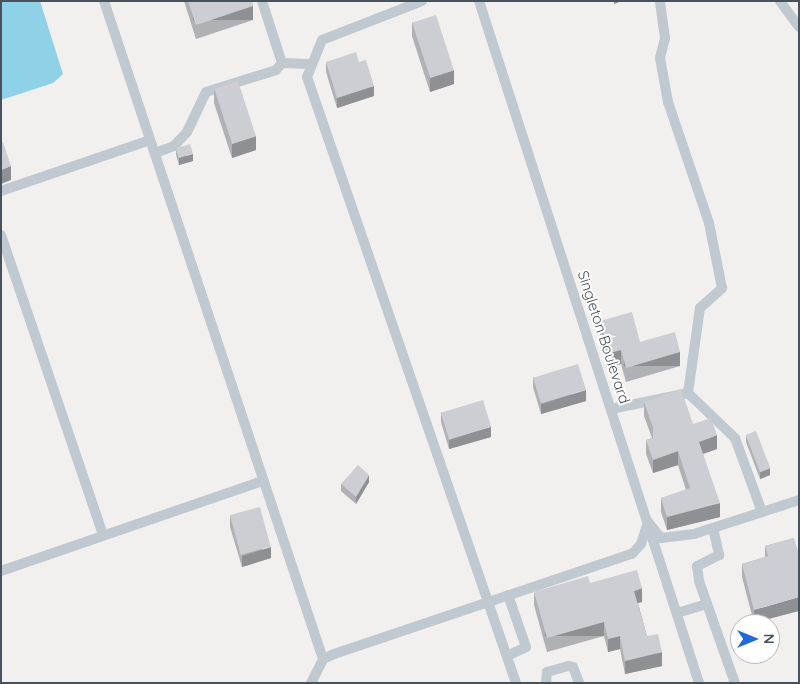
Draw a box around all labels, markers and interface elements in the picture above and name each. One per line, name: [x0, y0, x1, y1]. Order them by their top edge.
street label: Singleton Boulevard: [574, 268, 634, 406]
north arrow: [730, 614, 780, 664]
text: N: [760, 634, 778, 644]

